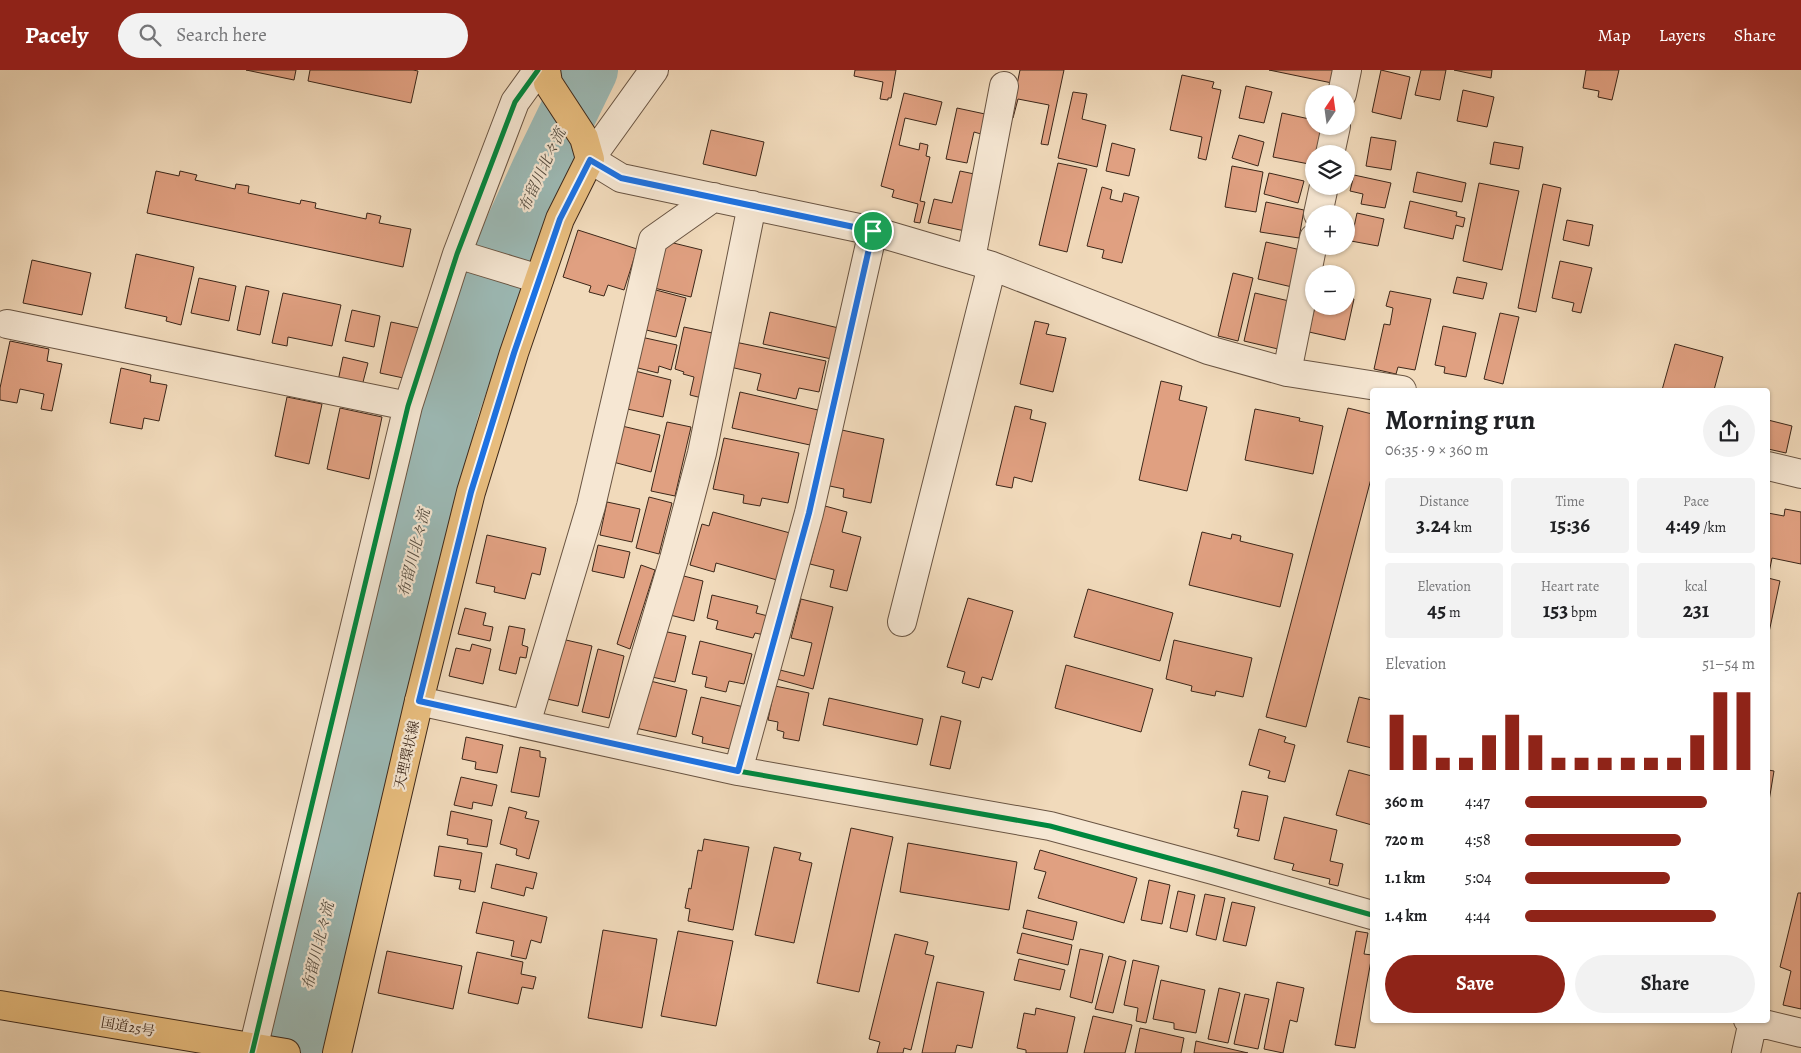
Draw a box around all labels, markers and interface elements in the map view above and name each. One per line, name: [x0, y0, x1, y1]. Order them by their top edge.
search box: [118, 13, 468, 58]
text: Pacely: [25, 19, 88, 51]
icon: search: [136, 21, 164, 49]
text: Search here: [176, 22, 267, 48]
text: Map: [1598, 23, 1631, 47]
text: Layers: [1659, 23, 1706, 47]
text: Share: [1734, 23, 1776, 47]
north arrow: [1305, 85, 1355, 135]
map controls: [1305, 85, 1355, 315]
water label: 布留川北々流: [514, 122, 571, 215]
button: layers: [1305, 145, 1355, 195]
button: +: [1305, 205, 1355, 255]
pin: [852, 210, 894, 252]
icon: arrive: [859, 217, 887, 245]
button: −: [1305, 265, 1355, 315]
text: Morning run: [1385, 401, 1535, 439]
button: share: [1703, 405, 1755, 457]
text: 06:35 · 9 × 360 m: [1385, 439, 1489, 461]
text: Distance: [1419, 492, 1469, 511]
text: Time: [1555, 492, 1585, 511]
text: Pace: [1683, 492, 1709, 511]
water label: 布留川北々流: [393, 504, 435, 599]
text: 3.24: [1416, 511, 1451, 539]
text: 15:36: [1550, 511, 1590, 539]
text: 4:49: [1666, 511, 1700, 539]
text: km: [1451, 518, 1472, 537]
text: /km: [1700, 518, 1726, 537]
text: Elevation: [1417, 577, 1471, 596]
text: Heart rate: [1541, 577, 1599, 596]
text: kcal: [1685, 577, 1707, 596]
text: 45: [1427, 596, 1446, 624]
text: 153: [1543, 596, 1568, 624]
text: 231: [1683, 596, 1709, 624]
text: m: [1446, 603, 1461, 622]
text: bpm: [1568, 603, 1597, 622]
text: Elevation: [1385, 653, 1446, 675]
text: 51–54 m: [1702, 653, 1755, 675]
street label: 天理環状線: [390, 719, 424, 791]
text: 360 m: [1385, 791, 1424, 813]
text: 4:47: [1465, 791, 1490, 813]
text: 720 m: [1385, 829, 1424, 851]
text: 4:58: [1465, 829, 1491, 851]
text: 1.1 km: [1385, 867, 1425, 889]
text: 5:04: [1465, 867, 1491, 889]
water label: 布留川北々流: [297, 897, 339, 992]
text: 1.4 km: [1385, 905, 1427, 927]
text: 4:44: [1465, 905, 1491, 927]
button: Save: [1385, 955, 1565, 1013]
button: Share: [1575, 955, 1755, 1013]
street label: 国道25号: [99, 1013, 157, 1041]

